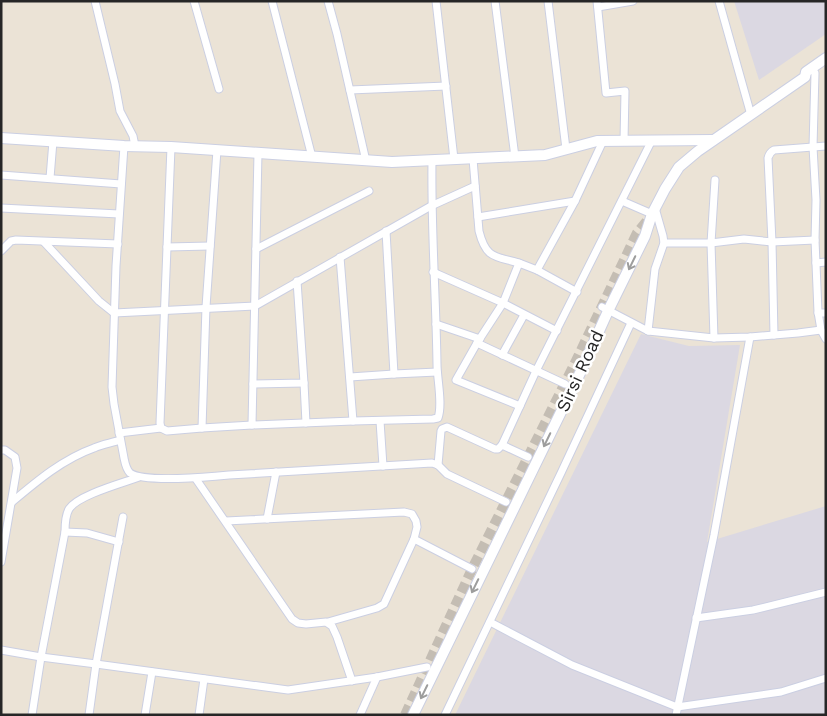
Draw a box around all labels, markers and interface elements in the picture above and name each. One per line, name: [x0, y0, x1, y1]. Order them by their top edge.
one-way arrow: [627, 255, 637, 270]
street label: Sirsi Road: [552, 327, 608, 415]
one-way arrow: [541, 433, 551, 448]
one-way arrow: [470, 579, 480, 594]
one-way arrow: [418, 684, 428, 699]

